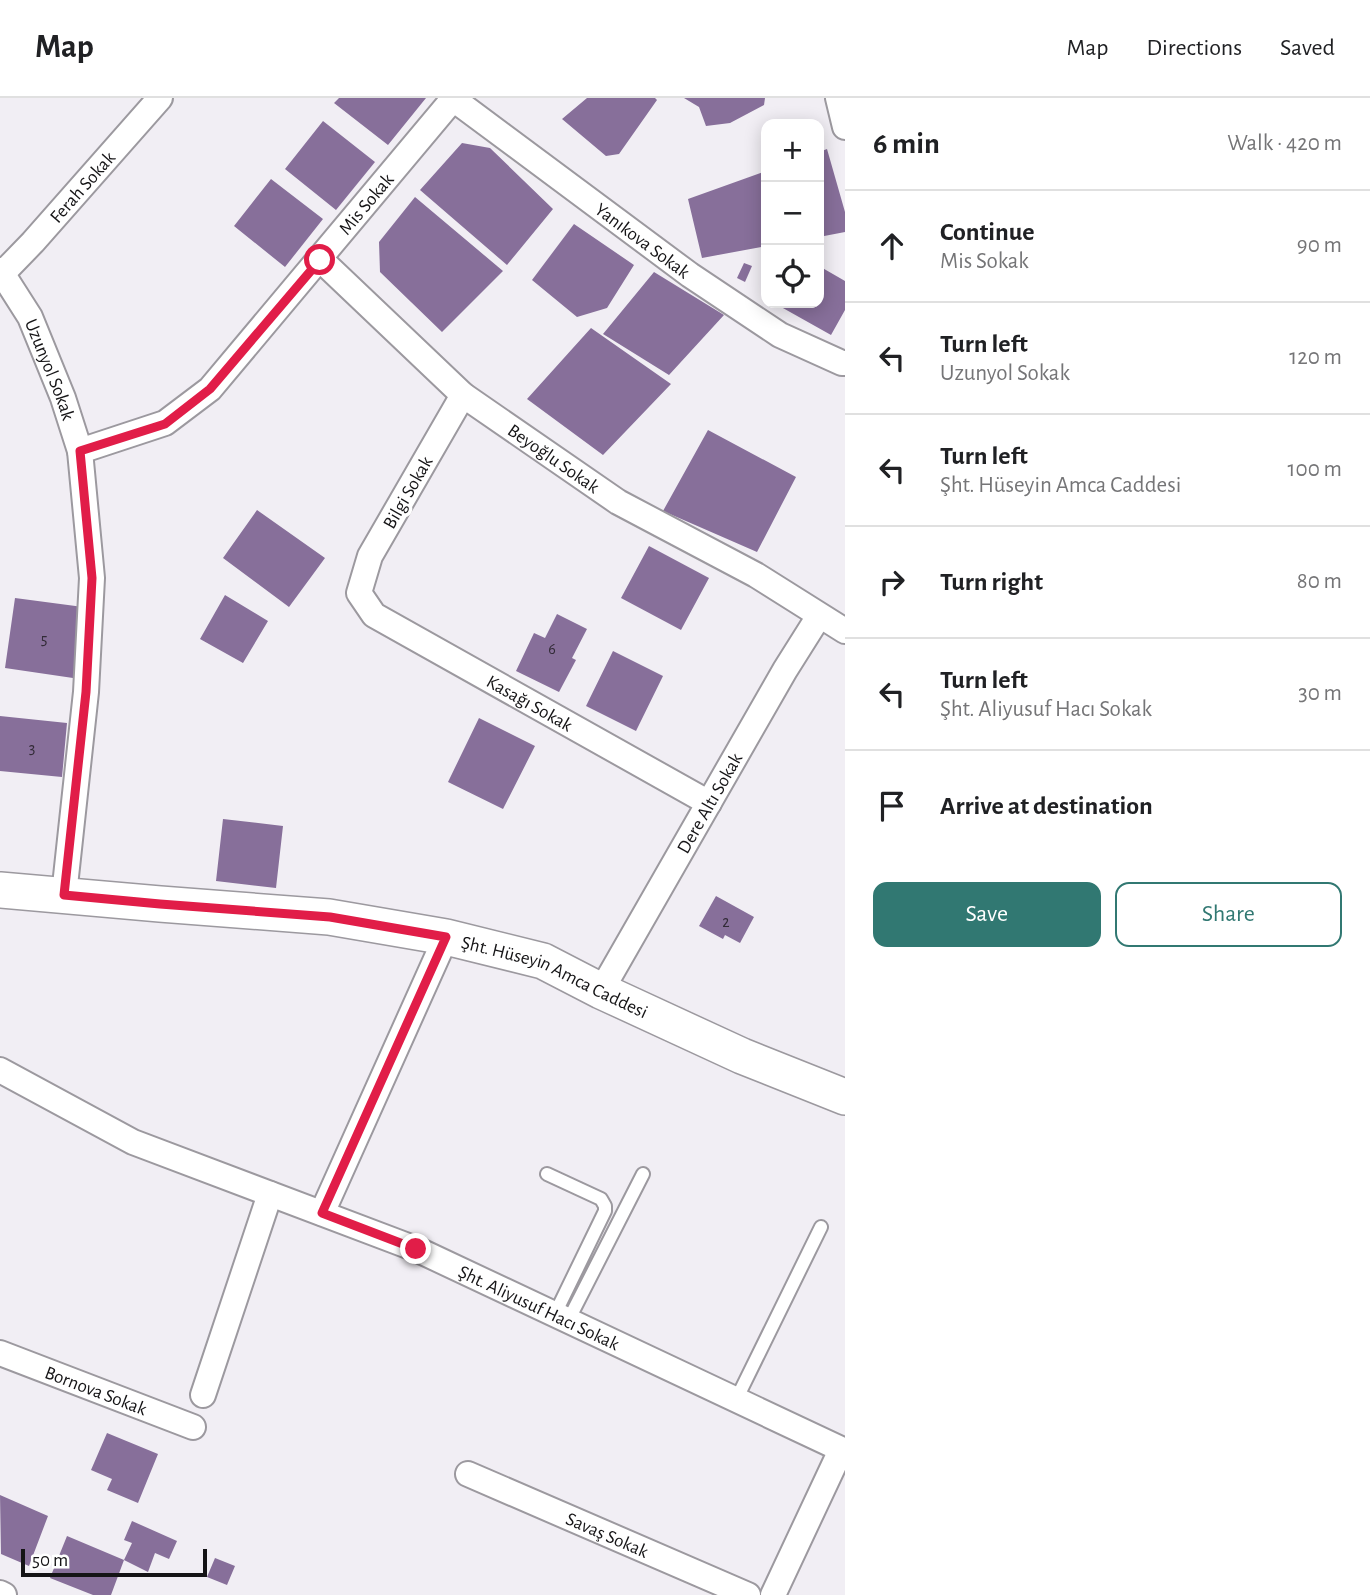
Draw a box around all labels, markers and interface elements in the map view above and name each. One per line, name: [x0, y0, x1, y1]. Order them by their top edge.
text: Map: [35, 31, 94, 64]
text: Map: [1066, 36, 1108, 60]
text: Directions: [1146, 36, 1242, 60]
text: Saved: [1280, 36, 1335, 60]
map controls: [761, 119, 824, 308]
button: +: [761, 119, 824, 182]
text: 6 min: [873, 129, 940, 159]
text: Walk · 420 m: [1227, 132, 1342, 155]
street label: Ferah Sokak: [47, 148, 119, 227]
street label: Mis Sokak: [336, 170, 398, 239]
button: −: [761, 182, 824, 245]
street label: Yanıkova Sokak: [591, 200, 693, 283]
text: Continue: [940, 219, 1035, 245]
icon: ahead: [873, 227, 911, 265]
text: 90 m: [1297, 234, 1342, 257]
route start: [304, 244, 335, 275]
button: locate: [761, 245, 824, 308]
text: Mis Sokak: [940, 250, 1029, 273]
street label: Uzunyol Sokak: [21, 316, 78, 423]
text: Turn left: [940, 331, 1028, 357]
icon: left: [873, 339, 911, 377]
text: 120 m: [1289, 346, 1342, 369]
text: Uzunyol Sokak: [940, 362, 1070, 385]
street label: Beyoğlu Sokak: [504, 421, 603, 497]
text: Turn left: [940, 443, 1028, 469]
icon: left: [873, 451, 911, 489]
street label: Bilgi Sokak: [380, 453, 437, 532]
text: 100 m: [1288, 458, 1342, 481]
text: Şht. Hüseyin Amca Caddesi: [940, 474, 1181, 497]
icon: right: [873, 563, 911, 601]
text: Turn right: [940, 569, 1043, 595]
text: 80 m: [1297, 570, 1342, 593]
house number: 5: [41, 631, 47, 647]
house number: 6: [548, 641, 556, 657]
text: Turn left: [940, 667, 1028, 693]
street label: Kasağı Sokak: [483, 672, 576, 736]
icon: left: [873, 675, 911, 713]
text: 30 m: [1298, 682, 1342, 705]
text: Şht. Aliyusuf Hacı Sokak: [940, 698, 1152, 721]
house number: 3: [29, 740, 35, 756]
street label: Dere Altı Sokak: [674, 750, 747, 857]
icon: arrive: [873, 787, 911, 825]
text: Arrive at destination: [940, 793, 1153, 819]
button: Save: [873, 882, 1101, 947]
button: Share: [1115, 882, 1342, 947]
house number: 2: [722, 914, 730, 930]
street label: Şht. Hüseyin Amca Caddesi: [459, 933, 650, 1022]
route end: [400, 1233, 431, 1264]
street label: Şht. Aliyusuf Hacı Sokak: [455, 1262, 622, 1354]
street label: Bornova Sokak: [42, 1363, 150, 1420]
street label: Savaş Sokak: [563, 1510, 651, 1562]
scale bar: [21, 1546, 206, 1578]
text: 50 m: [32, 1551, 68, 1570]

